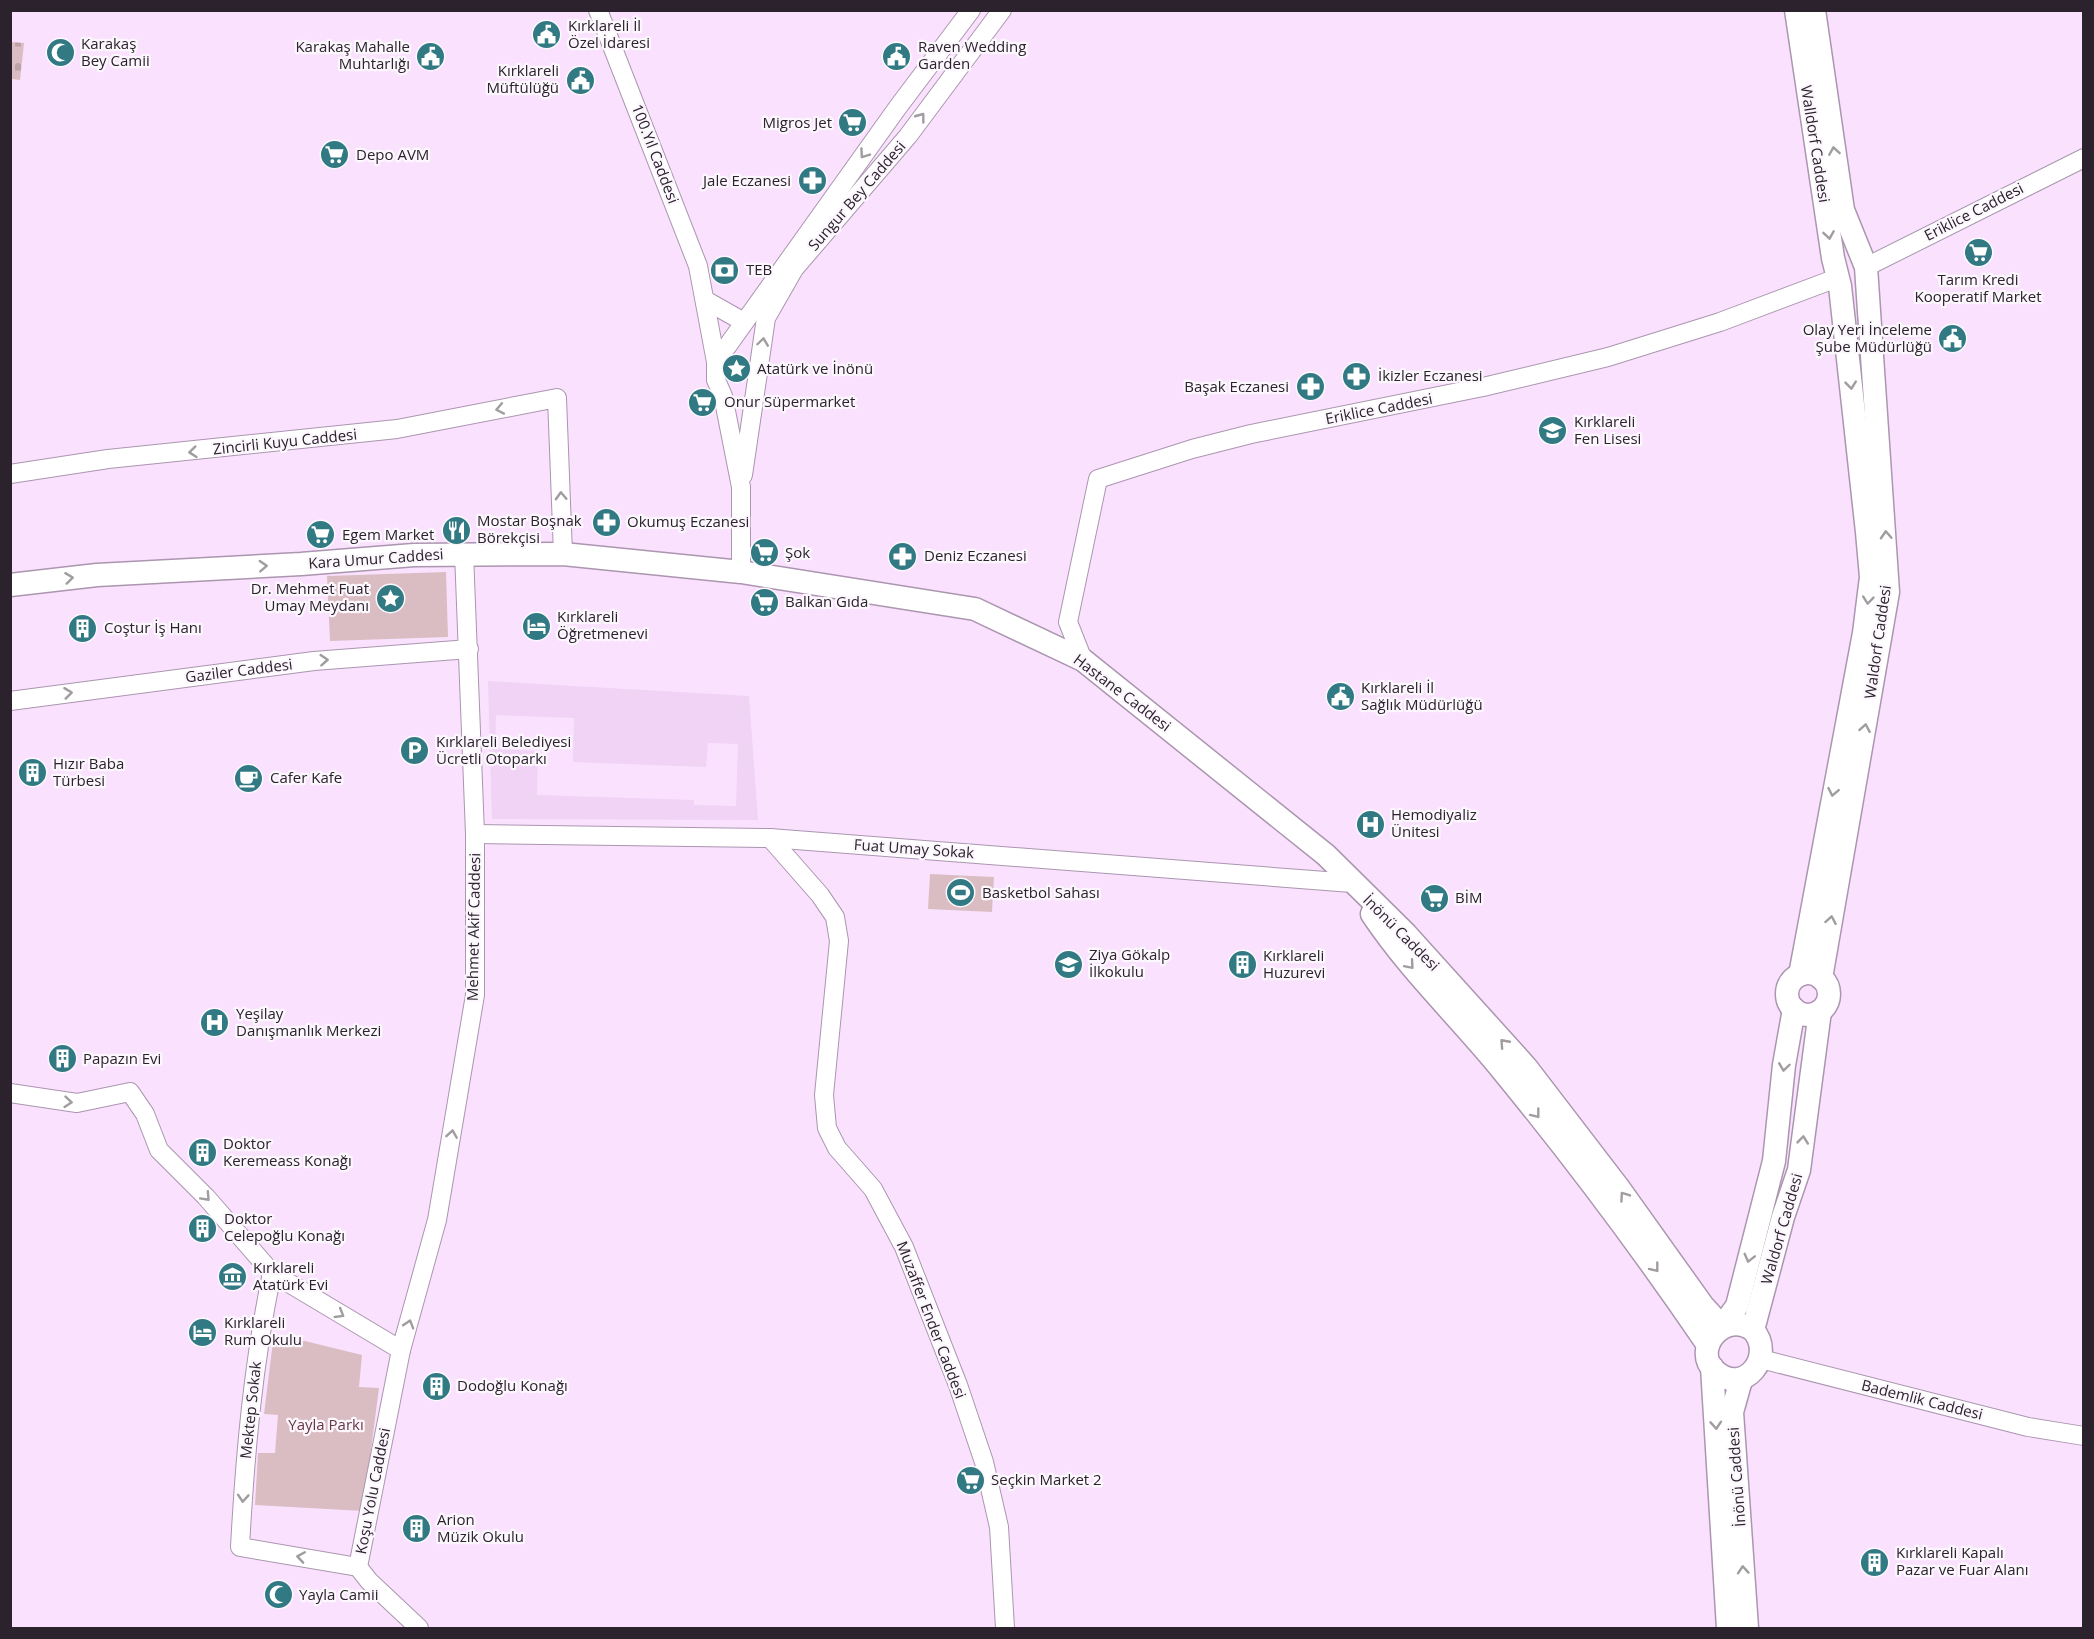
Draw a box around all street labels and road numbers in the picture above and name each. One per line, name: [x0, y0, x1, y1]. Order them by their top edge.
street label: Walldorf Caddesi: [1797, 84, 1835, 204]
street label: 100.Yıl Caddesi: [628, 101, 684, 206]
street label: Sungur Bey Caddesi: [803, 136, 909, 254]
street label: Eriklice Caddesi: [1921, 178, 2027, 245]
street label: Eriklice Caddesi: [1324, 388, 1434, 428]
street label: Zincirli Kuyu Caddesi: [212, 424, 358, 459]
street label: Kara Umur Caddesi: [308, 543, 444, 573]
street label: Waldorf Caddesi: [1859, 584, 1895, 700]
street label: Hastane Caddesi: [1070, 649, 1175, 735]
street label: Gaziler Caddesi: [184, 654, 294, 687]
street label: Fuat Umay Sokak: [853, 834, 975, 862]
street label: Mehmet Akif Caddesi: [462, 853, 484, 1001]
street label: İnönü Caddesi: [1359, 890, 1444, 975]
street label: Waldorf Caddesi: [1756, 1171, 1806, 1287]
street label: Muzaffer Ender Caddesi: [893, 1238, 971, 1401]
street label: Mektep Sokak: [235, 1360, 265, 1460]
street label: Bademlik Caddesi: [1859, 1374, 1985, 1424]
street label: Koşu Yolu Caddesi: [350, 1426, 394, 1556]
street label: İnönü Caddesi: [1723, 1426, 1749, 1528]

